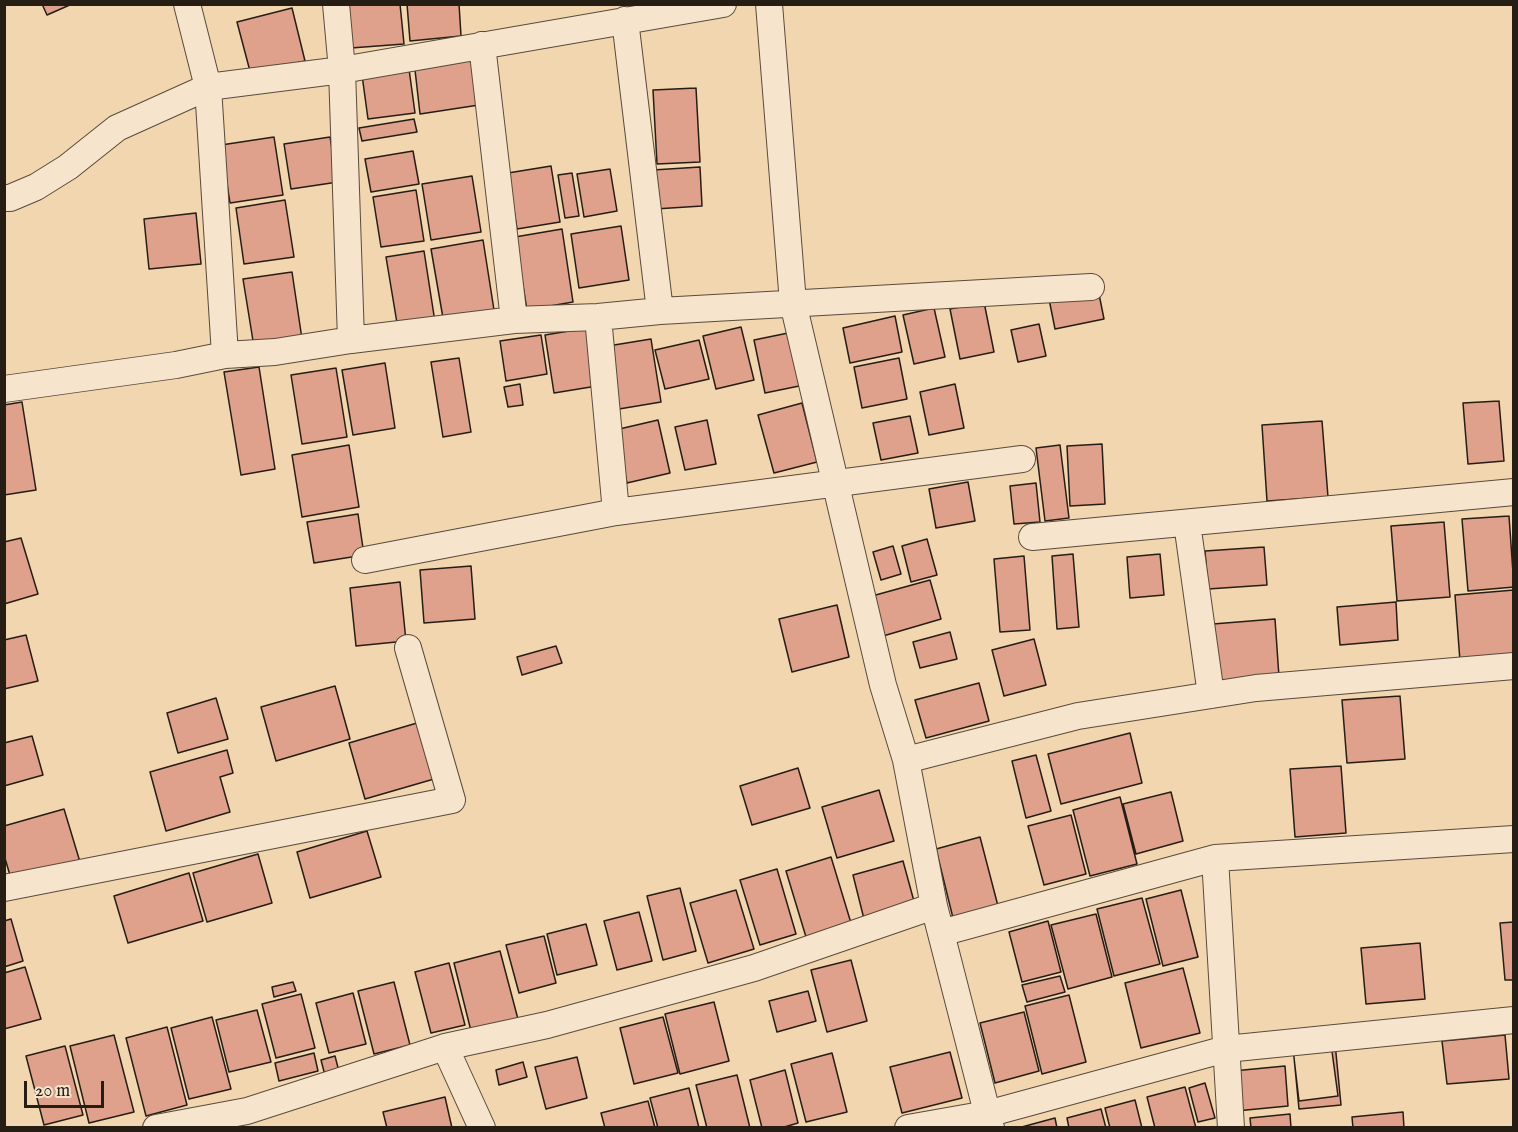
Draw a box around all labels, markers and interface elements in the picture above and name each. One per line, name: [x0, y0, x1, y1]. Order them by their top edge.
scale bar: [27, 1069, 106, 1107]
text: 20 m: [35, 1080, 70, 1103]

